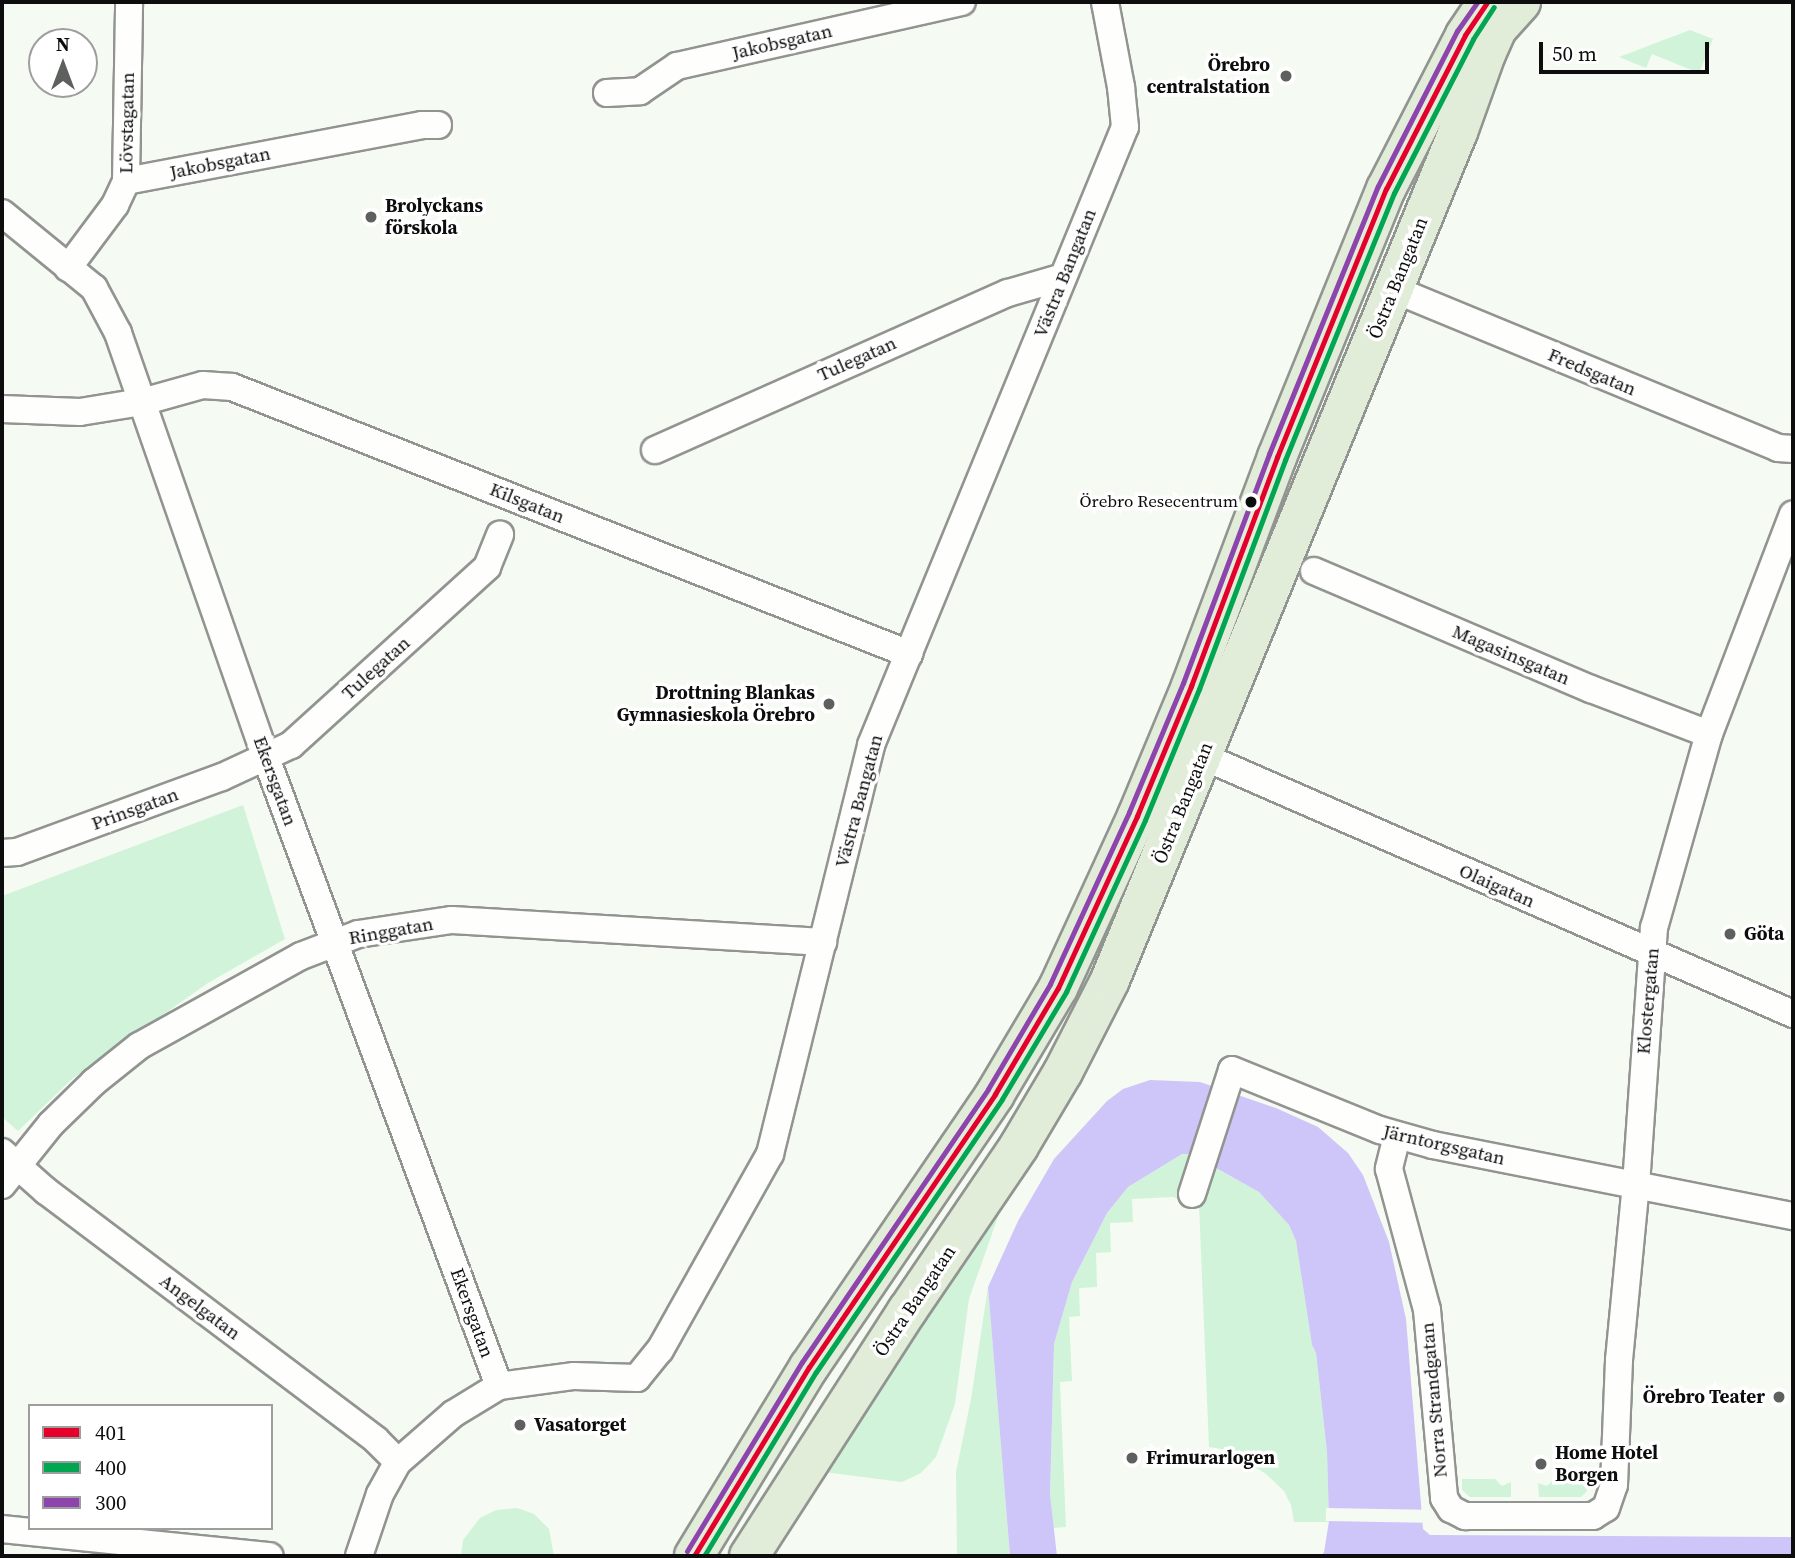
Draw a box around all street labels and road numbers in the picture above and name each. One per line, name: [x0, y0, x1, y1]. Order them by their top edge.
street label: Jakobsgatan: [730, 19, 834, 65]
street label: Lövstagatan: [115, 72, 139, 174]
street label: Jakobsgatan: [168, 142, 272, 184]
street label: Västra Bangatan: [1029, 205, 1101, 341]
street label: Östra Bangatan: [1363, 214, 1433, 342]
street label: Tulegatan: [814, 332, 900, 386]
street label: Fredsgatan: [1544, 343, 1640, 401]
street label: Kilsgatan: [486, 478, 568, 528]
street label: Magasinsgatan: [1449, 620, 1573, 690]
street label: Tulegatan: [337, 631, 415, 705]
street label: Västra Bangatan: [830, 732, 888, 870]
street label: Ekersgatan: [248, 733, 302, 829]
street label: Östra Bangatan: [1148, 739, 1218, 867]
street label: Prinsgatan: [88, 783, 182, 835]
street label: Olaigatan: [1456, 859, 1538, 913]
street label: Ringgatan: [347, 912, 435, 950]
street label: Klostergatan: [1632, 947, 1664, 1055]
street label: Järntorgsgatan: [1381, 1120, 1507, 1170]
street label: Östra Bangatan: [869, 1241, 961, 1361]
street label: Ekersgatan: [445, 1265, 499, 1361]
street label: Angelgatan: [155, 1269, 245, 1345]
street label: Norra Strandgatan: [1416, 1321, 1452, 1479]

